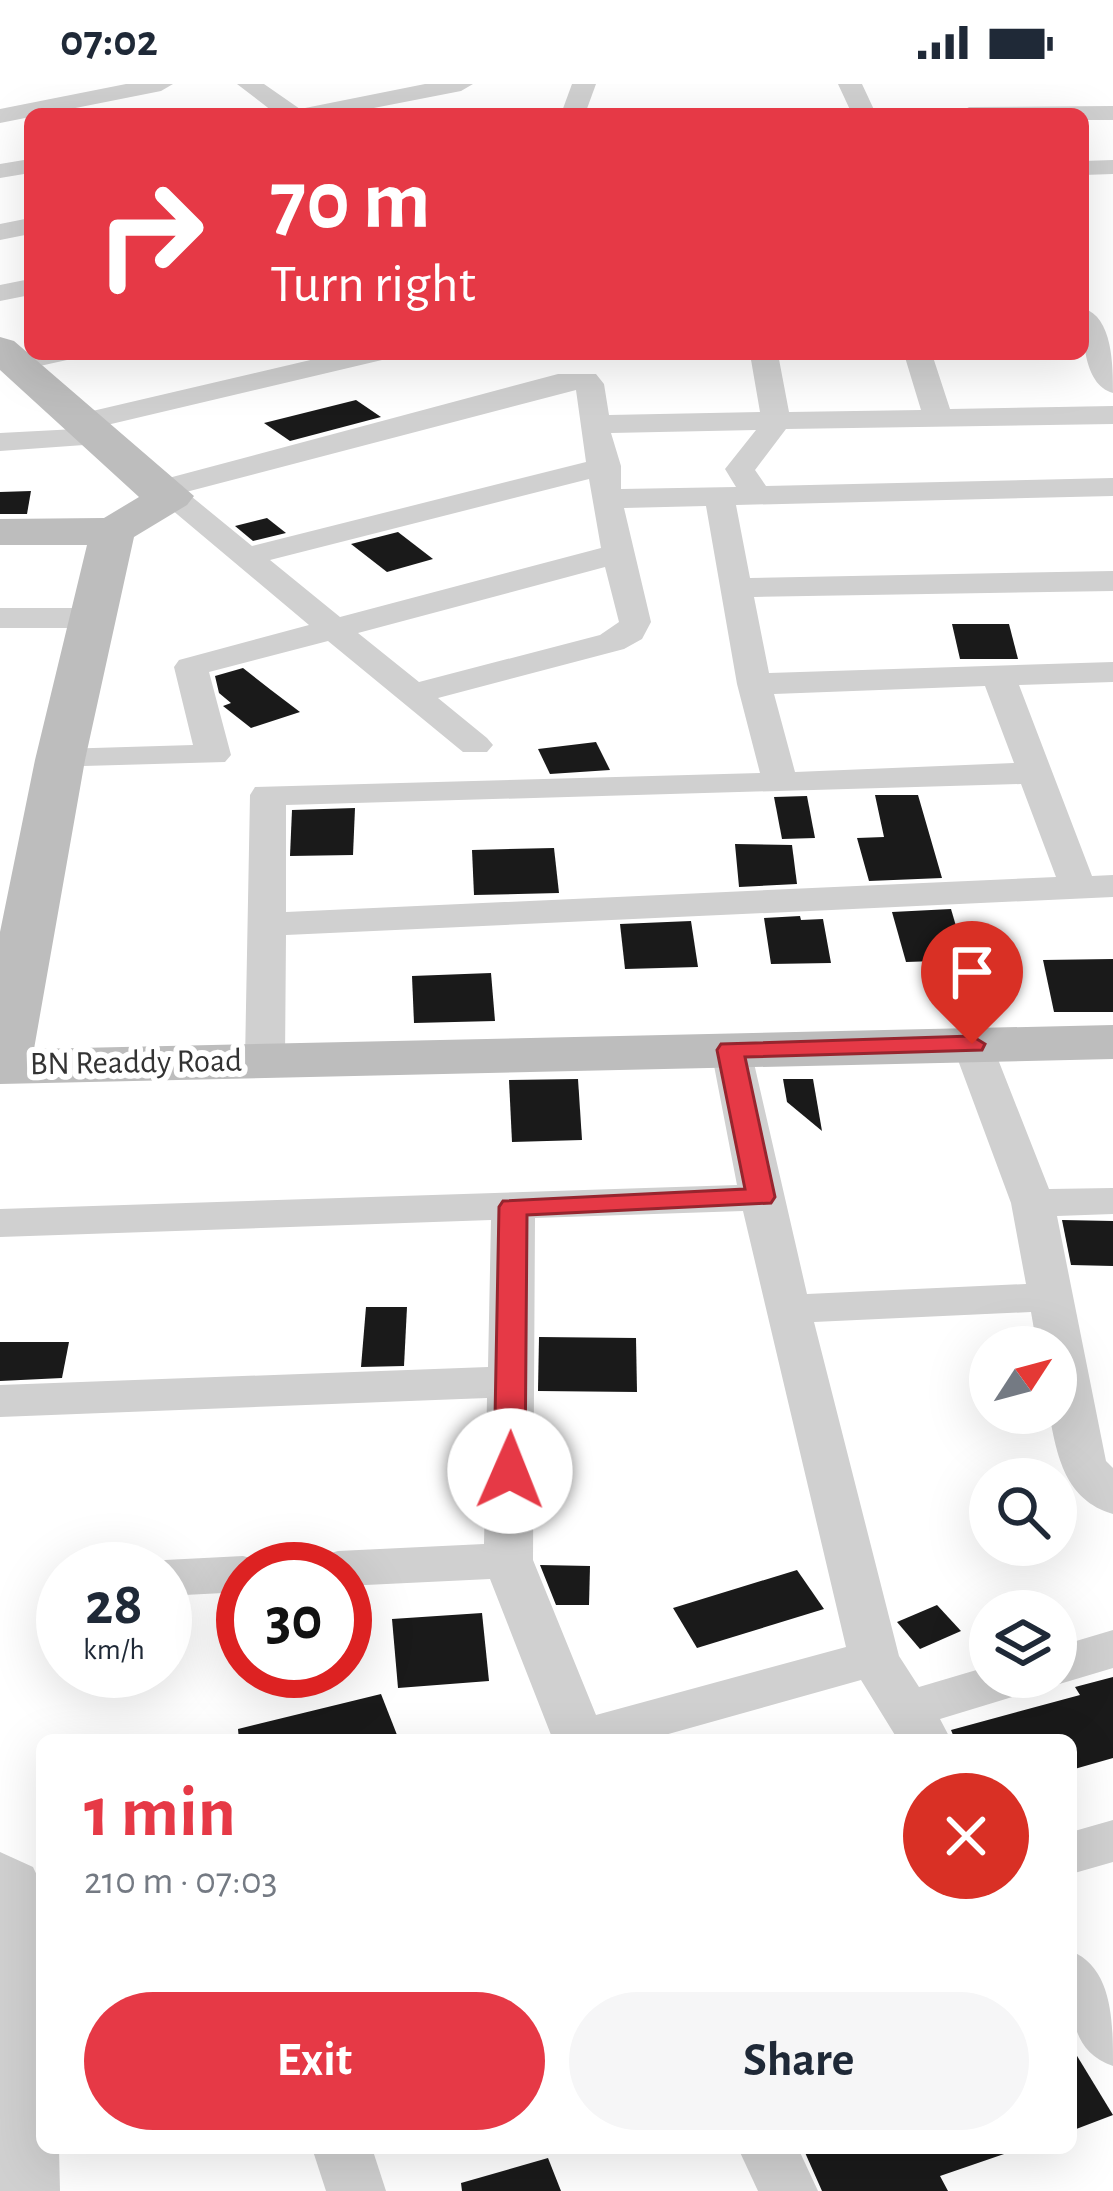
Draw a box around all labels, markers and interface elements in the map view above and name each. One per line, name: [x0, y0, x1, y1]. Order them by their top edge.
text: 07:02: [60, 19, 158, 64]
icon: right: [72, 156, 228, 312]
text: 70 m: [270, 160, 431, 244]
text: Turn right: [270, 258, 476, 312]
pin: [921, 921, 1023, 1044]
icon: arrive: [939, 939, 1005, 1005]
street label: BN Readdy Road: [29, 1045, 243, 1081]
north arrow: [969, 1326, 1077, 1434]
map controls: [969, 1326, 1077, 1698]
position arrow: [447, 1408, 573, 1534]
button: search: [969, 1458, 1077, 1566]
speed limit sign: 30: [216, 1542, 372, 1698]
text: 28: [85, 1575, 143, 1635]
button: layers: [969, 1590, 1077, 1698]
text: km/h: [83, 1635, 145, 1665]
button: close: [903, 1773, 1029, 1899]
text: 1 min: [84, 1777, 236, 1849]
text: 210 m · 07:03: [84, 1862, 278, 1901]
button: Exit: [84, 1992, 545, 2130]
button: Share: [569, 1992, 1029, 2130]

